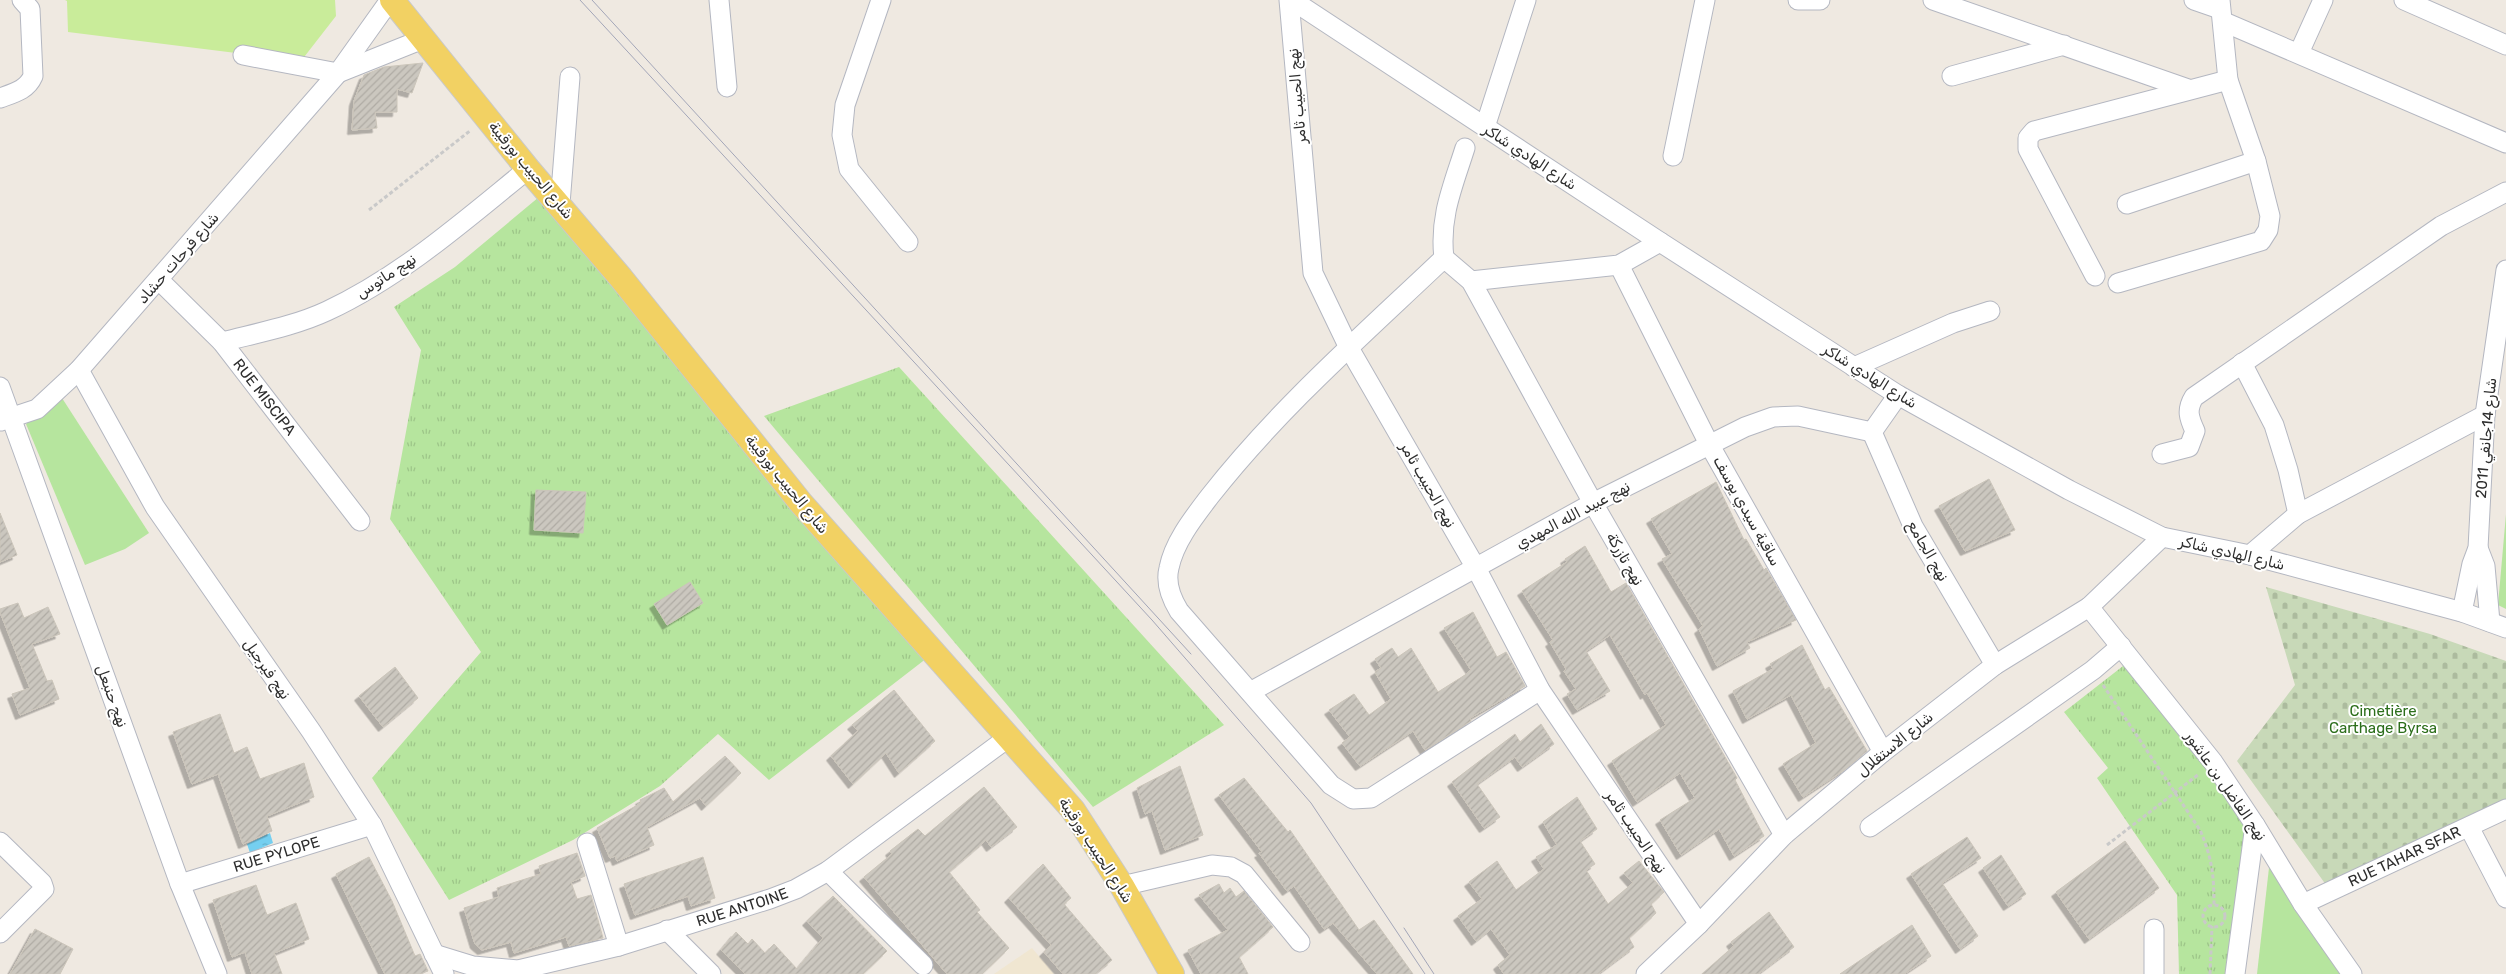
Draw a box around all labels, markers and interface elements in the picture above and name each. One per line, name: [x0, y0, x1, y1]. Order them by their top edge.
street label: نهج الحبيب ثامر: [1284, 47, 1312, 145]
street label: شارع الحبيب بورقيبة: [483, 117, 577, 224]
street label: شارع الهادي شاكر: [1478, 120, 1580, 196]
street label: شارع فرحات حشاد: [133, 209, 224, 309]
street label: نهج ماتوس: [353, 250, 421, 304]
street label: شارع الهادي شاكر: [1818, 339, 1920, 414]
street label: RUE MISCIPA: [229, 355, 300, 439]
street label: شارع 14جانفي 2011: [2472, 377, 2503, 499]
street label: شارع الحبيب بورقيبة: [740, 431, 832, 538]
street label: نهج الحبيب ثامر: [1394, 438, 1460, 532]
street label: ساقية سيدي يوسف: [1708, 453, 1785, 570]
street label: نهج عبيد الله المهدي: [1513, 477, 1634, 555]
street label: نهج الجامع: [1902, 518, 1952, 585]
street label: نهج تازركة: [1601, 529, 1647, 590]
street label: شارع الهادي شاكر: [2176, 532, 2287, 576]
street label: نهج فيرجيل: [238, 635, 294, 704]
street label: نهج حنبعل: [90, 662, 132, 731]
park label: Cimetière Carthage Byrsa: [2329, 702, 2437, 737]
street label: شارع الاستقلال: [1853, 708, 1938, 782]
street label: نهج الفاضل بن عاشور: [2179, 727, 2271, 845]
street label: نهج الحبيب ثامر: [1600, 786, 1670, 878]
street label: شارع الحبيب بورقيبة: [1054, 794, 1137, 907]
street label: RUE TAHAR SFAR: [2345, 822, 2464, 891]
street label: RUE PYLOPE: [231, 833, 322, 876]
street label: RUE ANTOINE: [694, 884, 791, 930]

